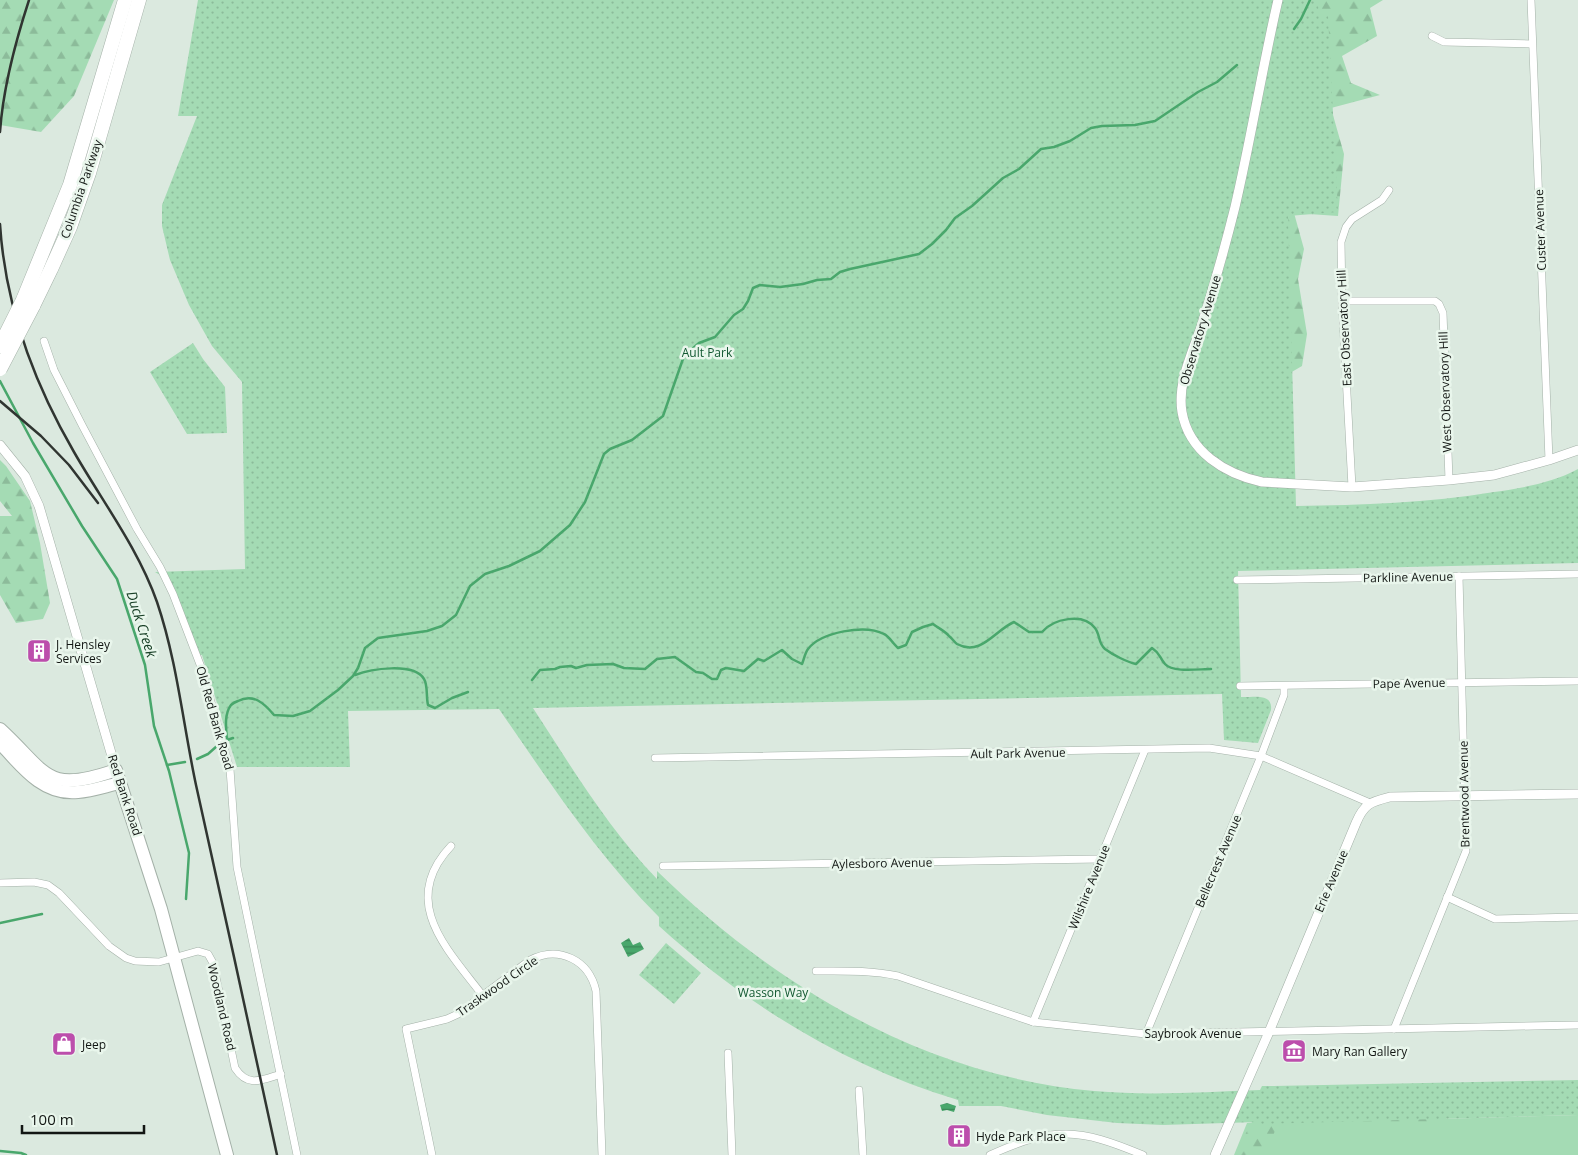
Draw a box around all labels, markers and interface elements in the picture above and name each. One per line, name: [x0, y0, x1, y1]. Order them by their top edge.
street label: Columbia Parkway: [56, 136, 106, 241]
street label: Custer Avenue: [1530, 189, 1550, 271]
street label: East Observatory Hill: [1332, 269, 1356, 387]
street label: Observatory Avenue: [1175, 273, 1225, 387]
street label: West Observatory Hill: [1434, 331, 1456, 453]
park label: Ault Park: [682, 344, 733, 361]
street label: Parkline Avenue: [1363, 568, 1453, 586]
water label: Duck Creek: [122, 588, 162, 661]
place label: J. Hensley Services: [55, 636, 111, 667]
building icon: J. Hensley Services: [26, 638, 52, 664]
street label: Old Red Bank Road: [192, 664, 238, 772]
street label: Pape Avenue: [1372, 674, 1446, 692]
street label: Brentwood Avenue: [1455, 740, 1473, 848]
street label: Ault Park Avenue: [970, 744, 1066, 762]
street label: Red Bank Road: [104, 752, 146, 838]
street label: Bellecrest Avenue: [1191, 812, 1245, 910]
street label: Wilshire Avenue: [1064, 842, 1114, 932]
street label: Erie Avenue: [1310, 847, 1352, 915]
street label: Aylesboro Avenue: [832, 854, 933, 872]
street label: Traskwood Circle: [453, 952, 541, 1020]
street label: Woodland Road: [204, 962, 240, 1052]
park label: Wasson Way: [738, 984, 809, 1001]
street label: Saybrook Avenue: [1144, 1025, 1242, 1042]
shop icon: Jeep: [51, 1031, 77, 1057]
place label: Jeep: [81, 1036, 106, 1053]
museum icon: Mary Ran Gallery: [1281, 1038, 1307, 1064]
place label: Mary Ran Gallery: [1312, 1043, 1408, 1060]
scale bar: [22, 1102, 145, 1134]
text: 100 m: [30, 1109, 74, 1129]
building icon: Hyde Park Place: [946, 1123, 972, 1149]
place label: Hyde Park Place: [976, 1128, 1066, 1145]

